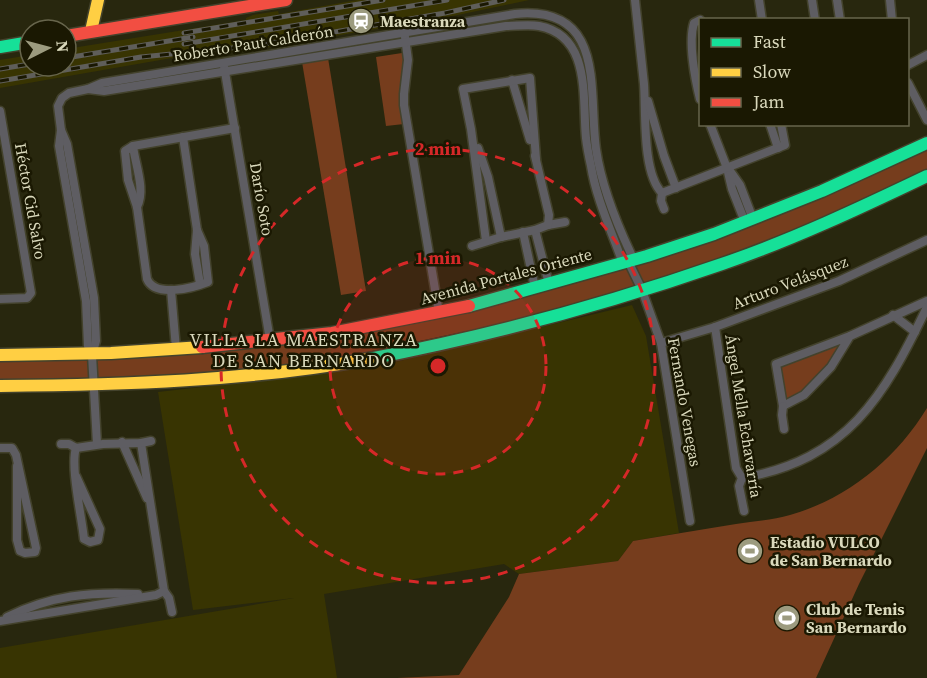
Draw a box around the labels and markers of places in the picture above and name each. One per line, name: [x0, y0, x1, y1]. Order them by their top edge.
station icon: Maestranza: [346, 6, 376, 36]
place label: Maestranza: [380, 10, 466, 32]
centre of rings: [428, 356, 448, 376]
place label: Estadio VULCO de San Bernardo: [770, 531, 892, 571]
sports icon: Estadio VULCO de San Bernardo: [735, 536, 765, 566]
place label: Club de Tenis San Bernardo: [806, 598, 907, 638]
sports icon: Club de Tenis San Bernardo: [772, 603, 802, 633]

